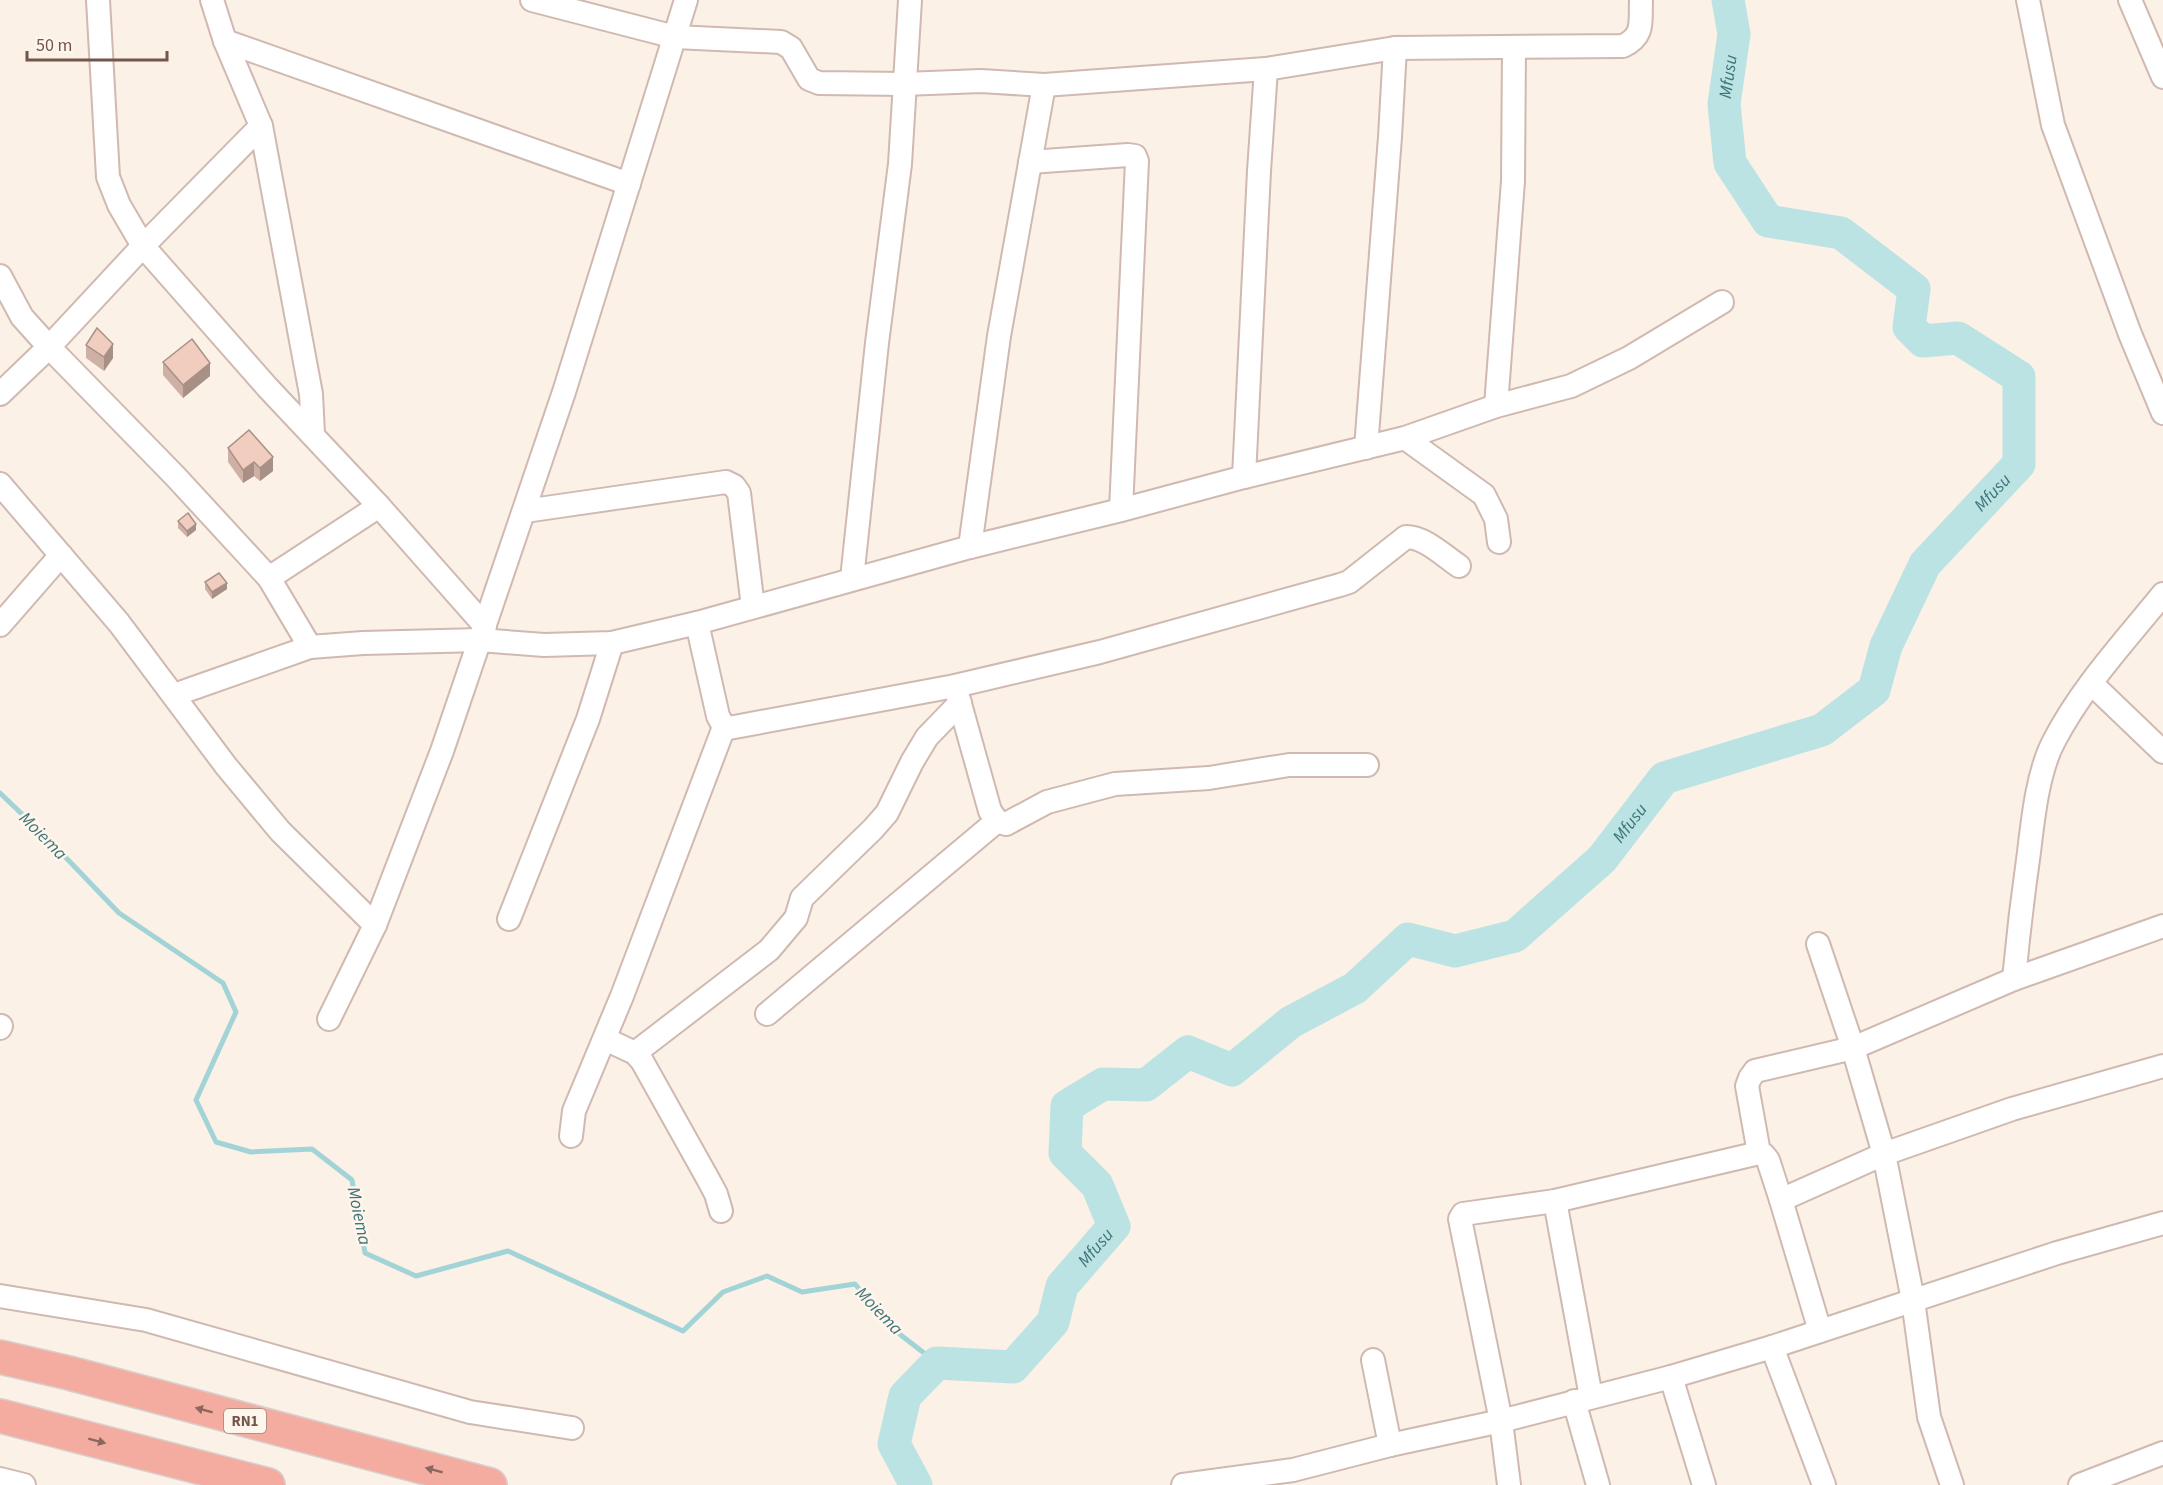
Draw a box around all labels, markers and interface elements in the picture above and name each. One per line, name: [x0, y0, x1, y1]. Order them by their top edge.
scale bar: [27, 24, 166, 62]
text: 50 m: [36, 33, 72, 58]
water label: Mfusu: [1712, 53, 1743, 100]
water label: Mfusu: [1968, 468, 2016, 517]
water label: Mfusu: [1606, 798, 1653, 848]
water label: Moiema: [13, 806, 73, 866]
water label: Moiema: [341, 1185, 377, 1248]
water label: Mfusu: [1071, 1223, 1119, 1272]
water label: Moiema: [850, 1281, 909, 1341]
one-way arrow: [195, 1405, 213, 1414]
road number: RN1: [224, 1409, 266, 1433]
one-way arrow: [88, 1436, 106, 1446]
one-way arrow: [424, 1465, 443, 1475]

